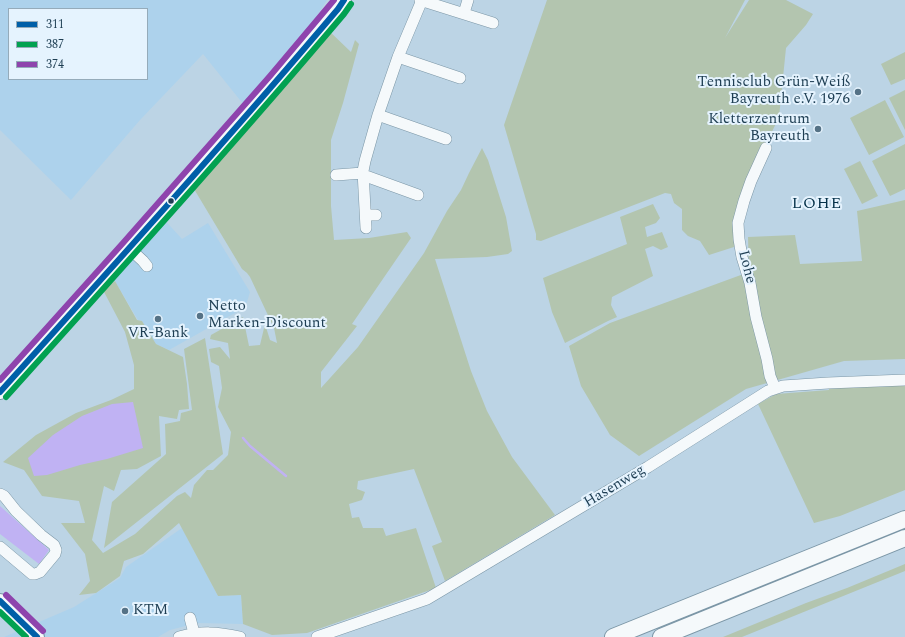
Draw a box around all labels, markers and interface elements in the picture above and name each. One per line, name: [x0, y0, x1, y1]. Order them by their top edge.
legend: [8, 8, 148, 80]
text: 311: [46, 15, 64, 34]
text: 387: [46, 35, 64, 54]
text: 374: [46, 55, 64, 74]
place label: Tennisclub Grün-Weiß Bayreuth e.V. 1976: [697, 74, 850, 109]
marker: Tennisclub Grün-Weiß Bayreuth e.V. 1976: [853, 87, 863, 97]
place label: Kletterzentrum Bayreuth: [708, 111, 810, 146]
marker: Kletterzentrum Bayreuth: [813, 124, 823, 134]
district label: LOHE: [792, 195, 842, 215]
unlabelled marker: [166, 196, 176, 206]
street label: Lohe: [733, 249, 759, 285]
place label: Netto Marken-Discount: [208, 298, 326, 333]
marker: Netto Marken-Discount: [195, 311, 205, 321]
marker: VR-Bank: [153, 314, 163, 324]
place label: VR-Bank: [128, 325, 188, 343]
street label: Hasenweg: [581, 462, 649, 512]
place label: KTM: [133, 602, 168, 620]
marker: KTM: [120, 606, 130, 616]

